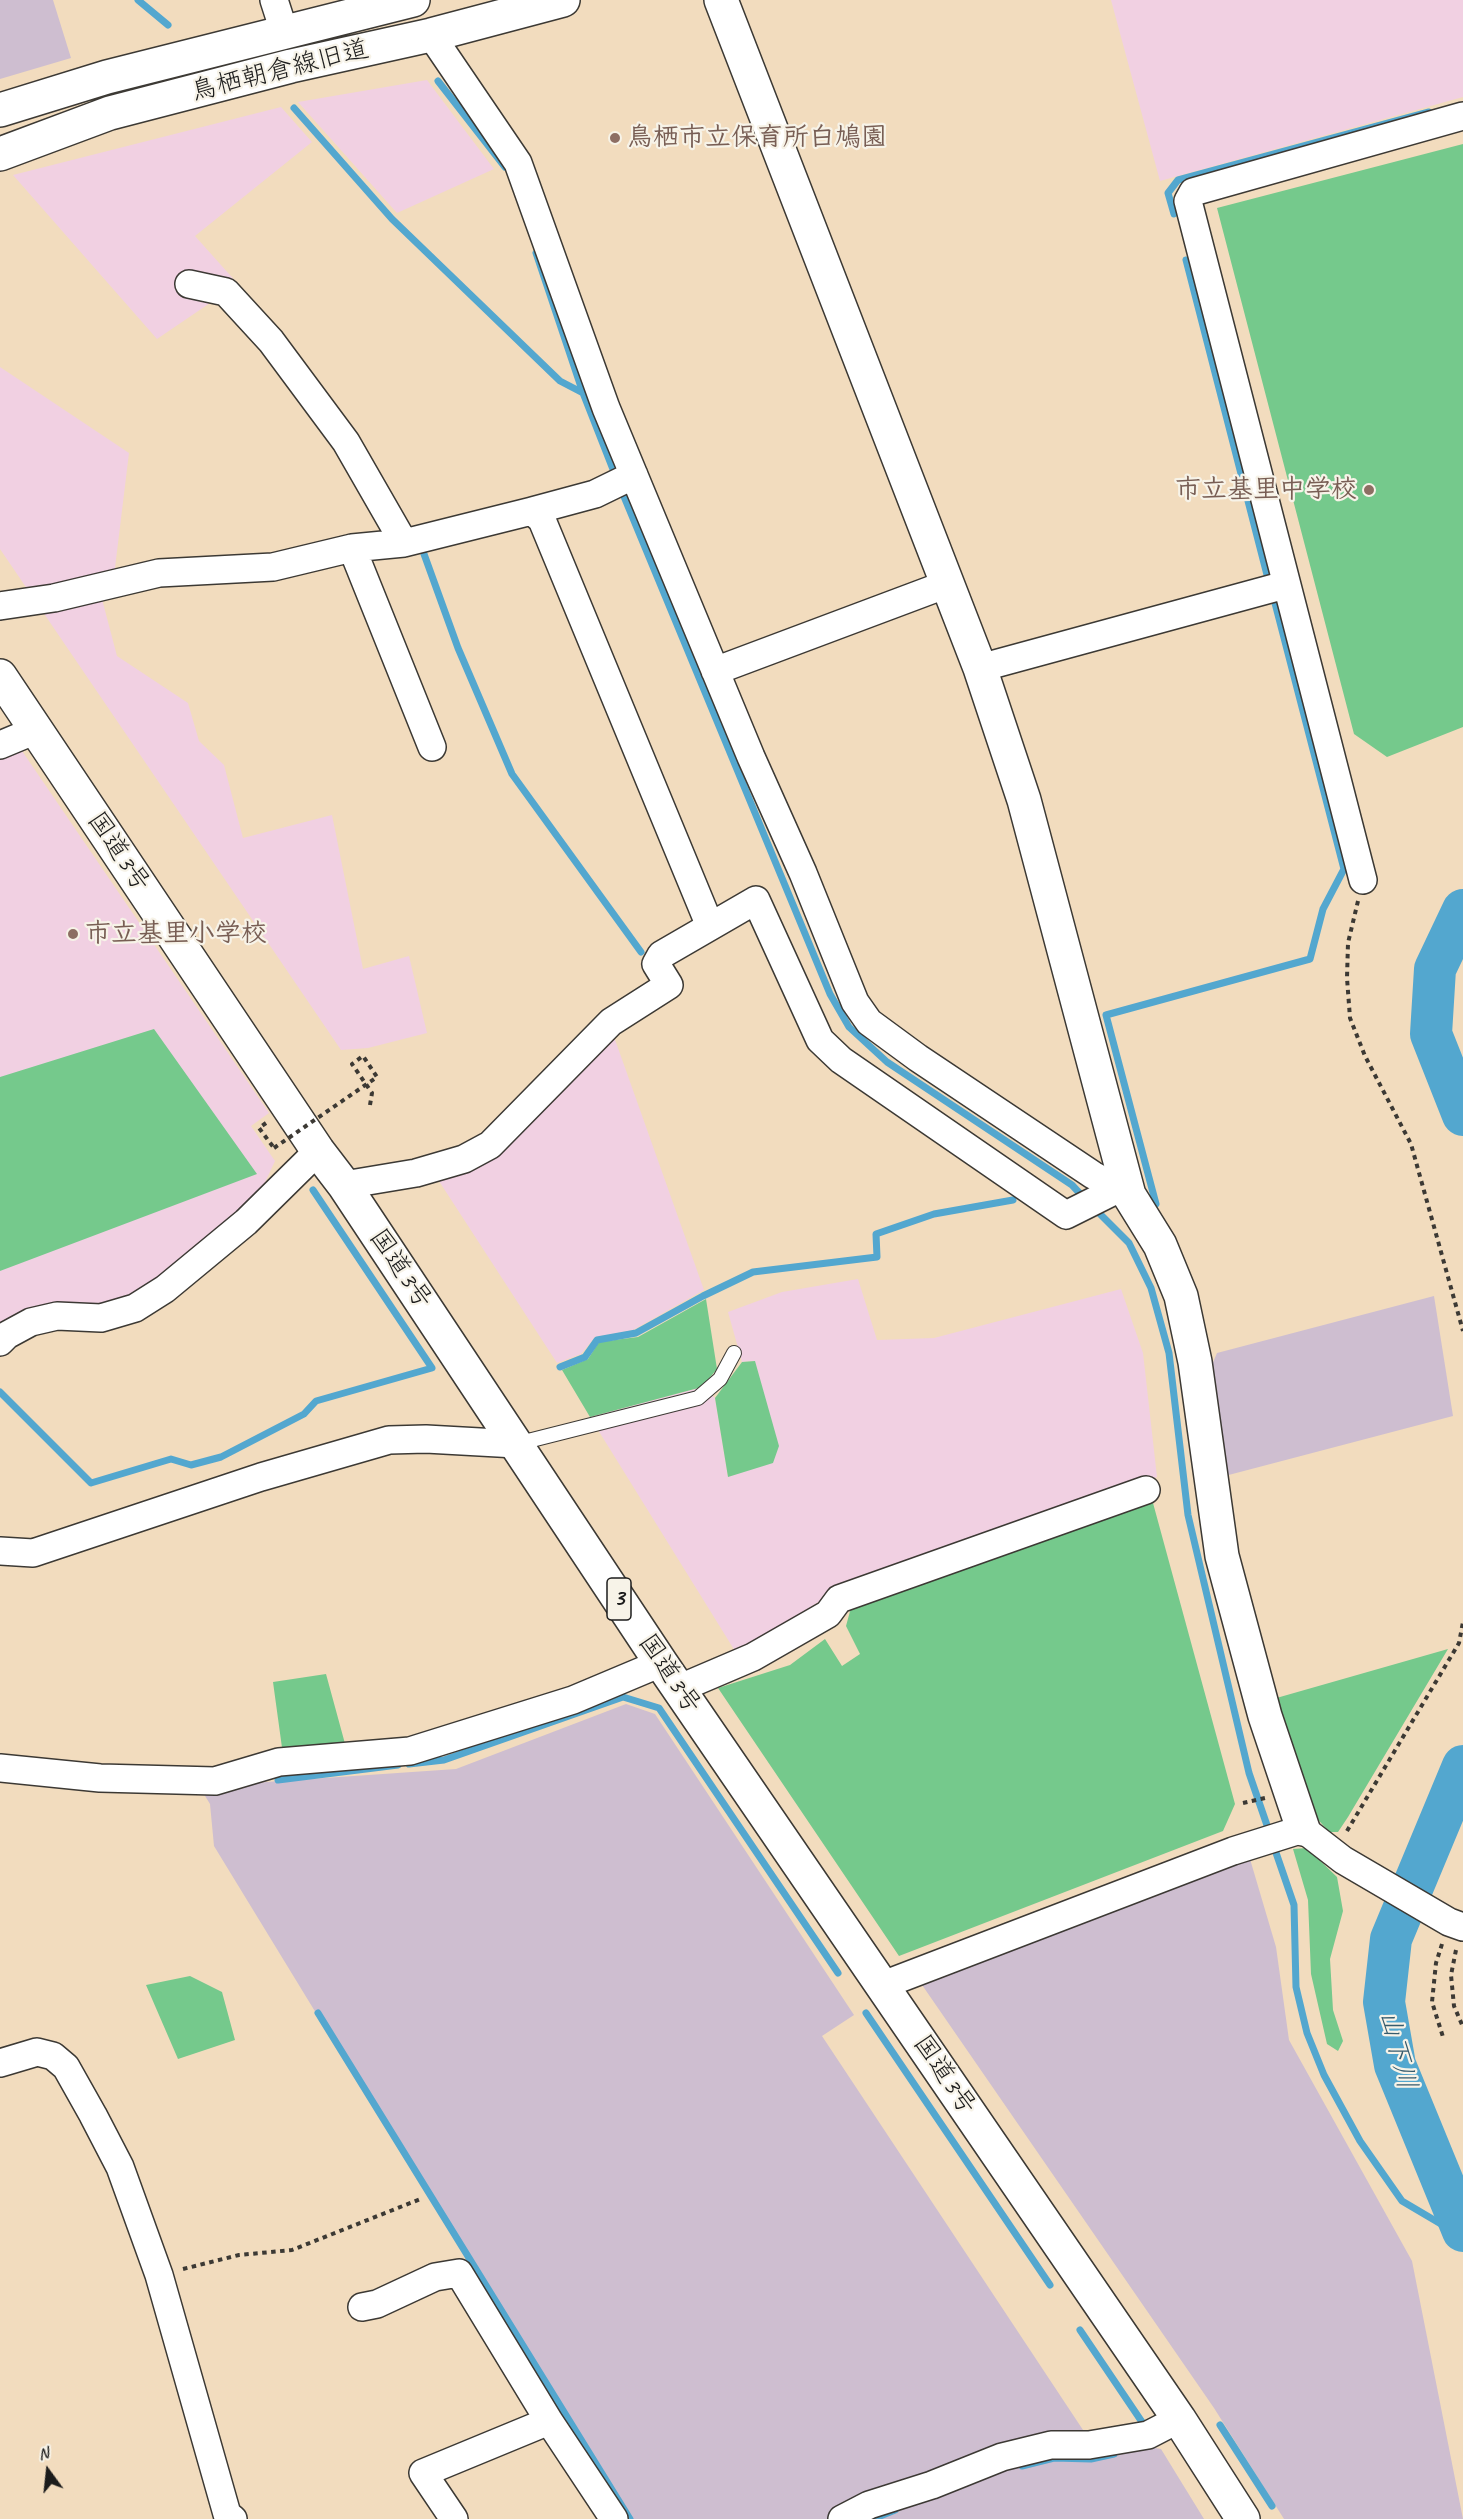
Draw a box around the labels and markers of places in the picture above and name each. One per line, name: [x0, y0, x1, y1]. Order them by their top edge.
place label: 鳥栖市立保育所白鳩園: [627, 122, 887, 154]
marker: 鳥栖市立保育所白鳩園: [608, 131, 622, 145]
place label: 市立基里中学校: [1175, 474, 1357, 506]
marker: 市立基里中学校: [1362, 483, 1376, 497]
place label: 市立基里小学校: [85, 918, 267, 950]
marker: 市立基里小学校: [66, 927, 80, 941]

